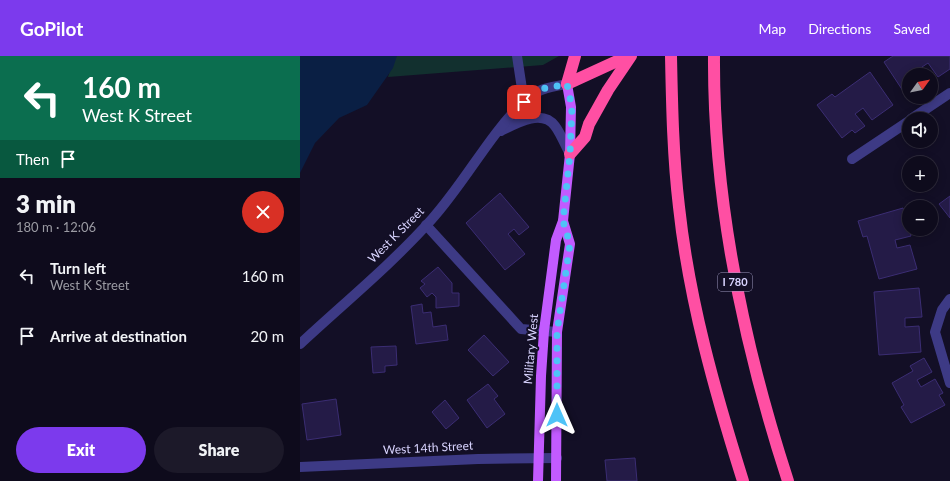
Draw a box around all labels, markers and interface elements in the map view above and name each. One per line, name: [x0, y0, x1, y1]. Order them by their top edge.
text: GoPilot: [20, 17, 83, 40]
text: Map: [759, 20, 786, 37]
text: Directions: [808, 20, 871, 37]
text: Saved: [893, 20, 930, 37]
north arrow: [902, 68, 938, 104]
map controls: [902, 68, 938, 236]
text: 160 m: [82, 70, 161, 104]
icon: left: [16, 72, 68, 124]
pin: [507, 85, 541, 119]
icon: arrive: [513, 91, 535, 113]
text: West K Street: [82, 104, 192, 126]
button: sound: [902, 112, 938, 148]
icon: arrive: [57, 148, 79, 170]
text: Then: [16, 150, 49, 168]
button: +: [902, 156, 938, 192]
text: 3 min: [16, 189, 76, 218]
button: close: [242, 191, 284, 233]
button: −: [902, 200, 938, 236]
street label: West K Street: [364, 203, 427, 266]
text: 180 m · 12:06: [16, 219, 96, 235]
text: Turn left: [50, 259, 106, 277]
icon: left: [16, 265, 38, 287]
text: 160 m: [242, 267, 284, 285]
road number: I 780: [718, 273, 752, 291]
text: West K Street: [50, 277, 129, 293]
street label: Military West: [520, 312, 541, 385]
icon: arrive: [16, 325, 38, 347]
text: Arrive at destination: [50, 327, 187, 345]
text: 20 m: [250, 327, 284, 345]
position arrow: [536, 394, 578, 436]
button: Exit: [16, 427, 146, 473]
button: Share: [154, 427, 284, 473]
street label: West 14th Street: [383, 438, 474, 457]

